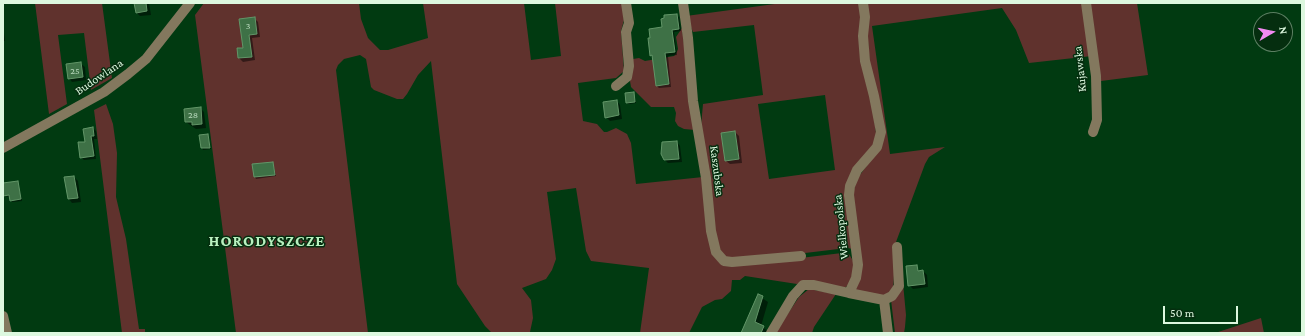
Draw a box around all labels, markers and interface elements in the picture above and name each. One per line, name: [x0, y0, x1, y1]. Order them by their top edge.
north arrow: [1253, 12, 1293, 52]
house number: 3: [246, 20, 250, 32]
text: N: [1277, 26, 1290, 35]
street label: Kujawska: [1070, 45, 1090, 93]
street label: Budowlana: [72, 56, 126, 98]
house number: 25: [70, 65, 80, 77]
house number: 28: [188, 109, 198, 121]
street label: Kaszubska: [707, 145, 727, 197]
street label: Wielkopolska: [830, 194, 852, 260]
district label: HORODYSZCZE: [209, 231, 325, 251]
scale bar: [1165, 298, 1240, 324]
text: 50 m: [1170, 306, 1194, 320]

